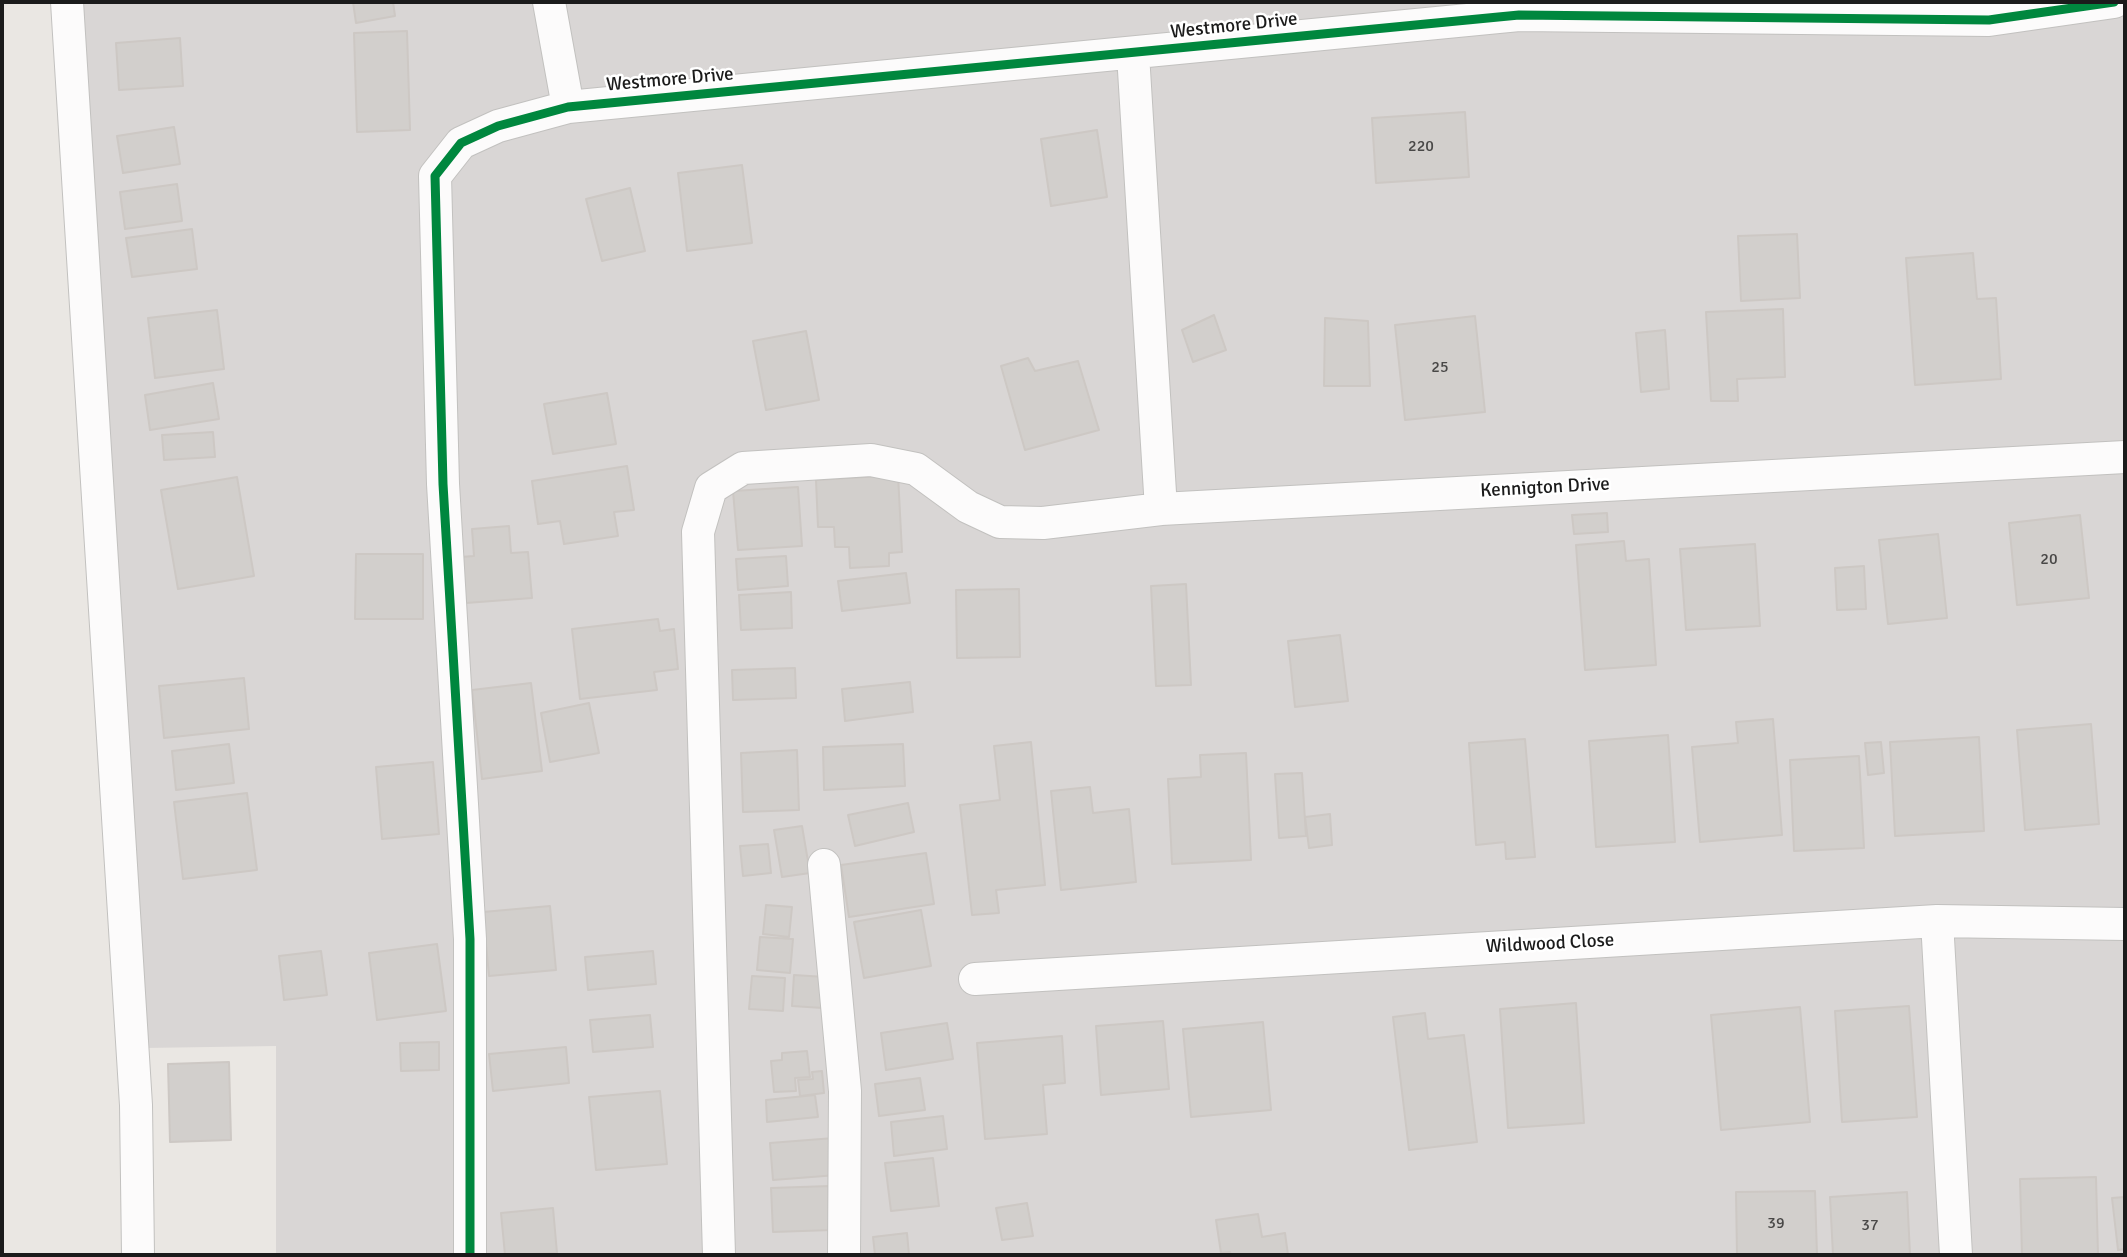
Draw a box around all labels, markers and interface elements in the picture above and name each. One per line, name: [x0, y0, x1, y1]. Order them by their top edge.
street label: Westmore Drive: [1169, 8, 1299, 44]
street label: Westmore Drive: [605, 63, 735, 97]
house number: 220: [1408, 137, 1434, 157]
house number: 25: [1431, 358, 1449, 378]
street label: Kennigton Drive: [1480, 473, 1610, 503]
house number: 20: [2040, 550, 2058, 570]
street label: Wildwood Close: [1485, 929, 1615, 959]
house number: 39: [1767, 1214, 1785, 1234]
house number: 37: [1861, 1216, 1879, 1236]

